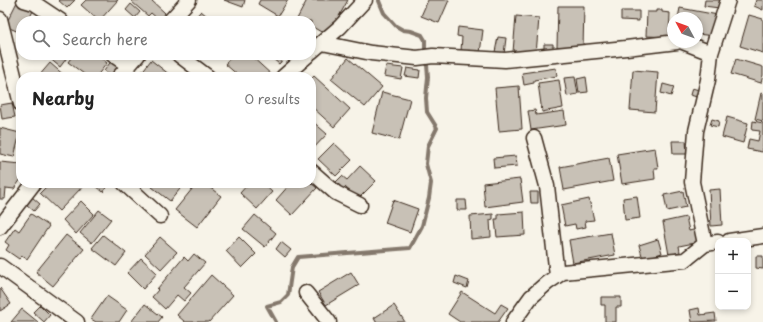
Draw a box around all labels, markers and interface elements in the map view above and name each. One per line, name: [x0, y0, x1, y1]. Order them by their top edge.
north arrow: [667, 12, 703, 48]
search box: [16, 16, 316, 60]
icon: search: [30, 27, 52, 49]
text: Search here: [62, 27, 148, 50]
text: Nearby: [32, 85, 94, 111]
text: 0 results: [245, 89, 300, 108]
map controls: [715, 238, 751, 310]
button: +: [715, 238, 751, 274]
button: −: [715, 274, 751, 310]

